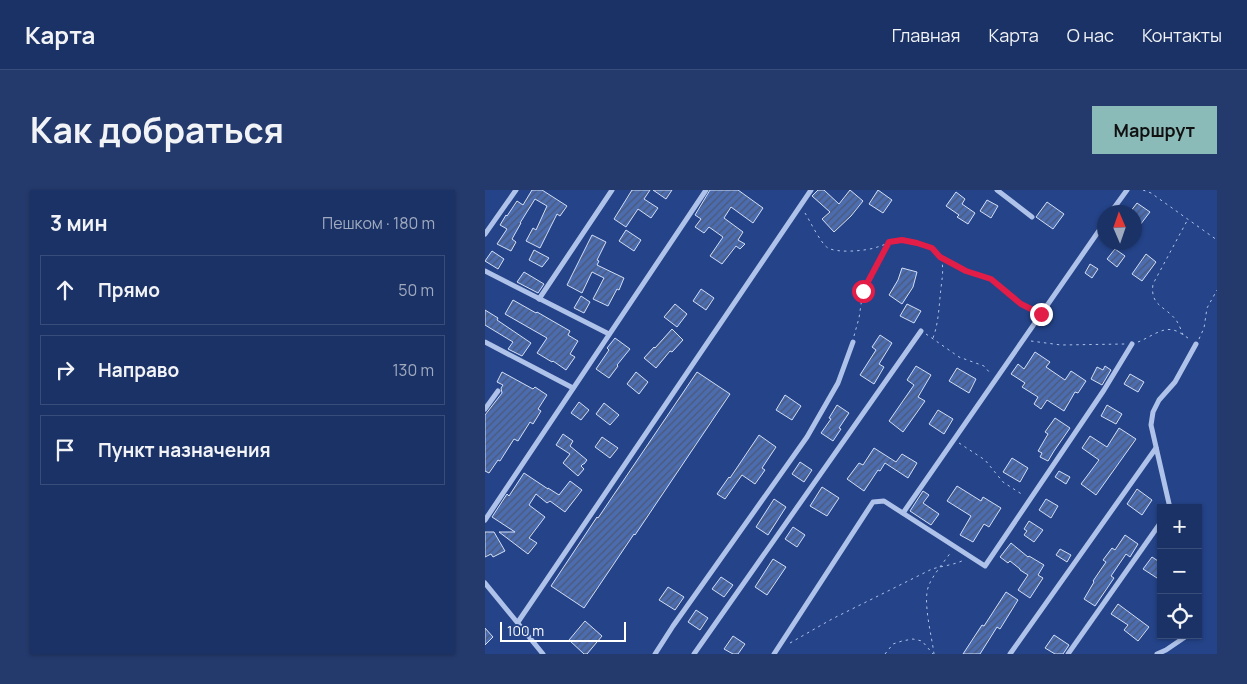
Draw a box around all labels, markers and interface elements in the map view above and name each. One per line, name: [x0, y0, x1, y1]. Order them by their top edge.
text: Карта: [25, 18, 95, 51]
text: Главная: [892, 23, 961, 47]
text: Карта: [989, 23, 1039, 47]
text: О нас: [1067, 23, 1114, 47]
text: Контакты: [1142, 23, 1222, 47]
text: Как добраться: [30, 106, 284, 154]
button: Маршрут: [1092, 106, 1217, 154]
north arrow: [1097, 205, 1142, 250]
text: 3 мин: [50, 209, 107, 237]
text: Пешком · 180 m: [322, 212, 435, 234]
icon: ahead: [51, 276, 79, 304]
text: Прямо: [98, 277, 160, 303]
text: 50 m: [398, 279, 434, 301]
route start: [852, 280, 875, 303]
route end: [1030, 303, 1053, 326]
icon: right: [51, 356, 79, 384]
text: Направо: [98, 357, 179, 383]
text: 130 m: [392, 359, 434, 381]
icon: arrive: [51, 436, 79, 464]
text: Пункт назначения: [98, 437, 271, 463]
map controls: [1157, 504, 1202, 639]
button: +: [1157, 504, 1202, 549]
button: −: [1157, 549, 1202, 594]
button: locate: [1157, 594, 1202, 639]
scale bar: [500, 619, 626, 642]
text: 100 m: [507, 621, 544, 640]

